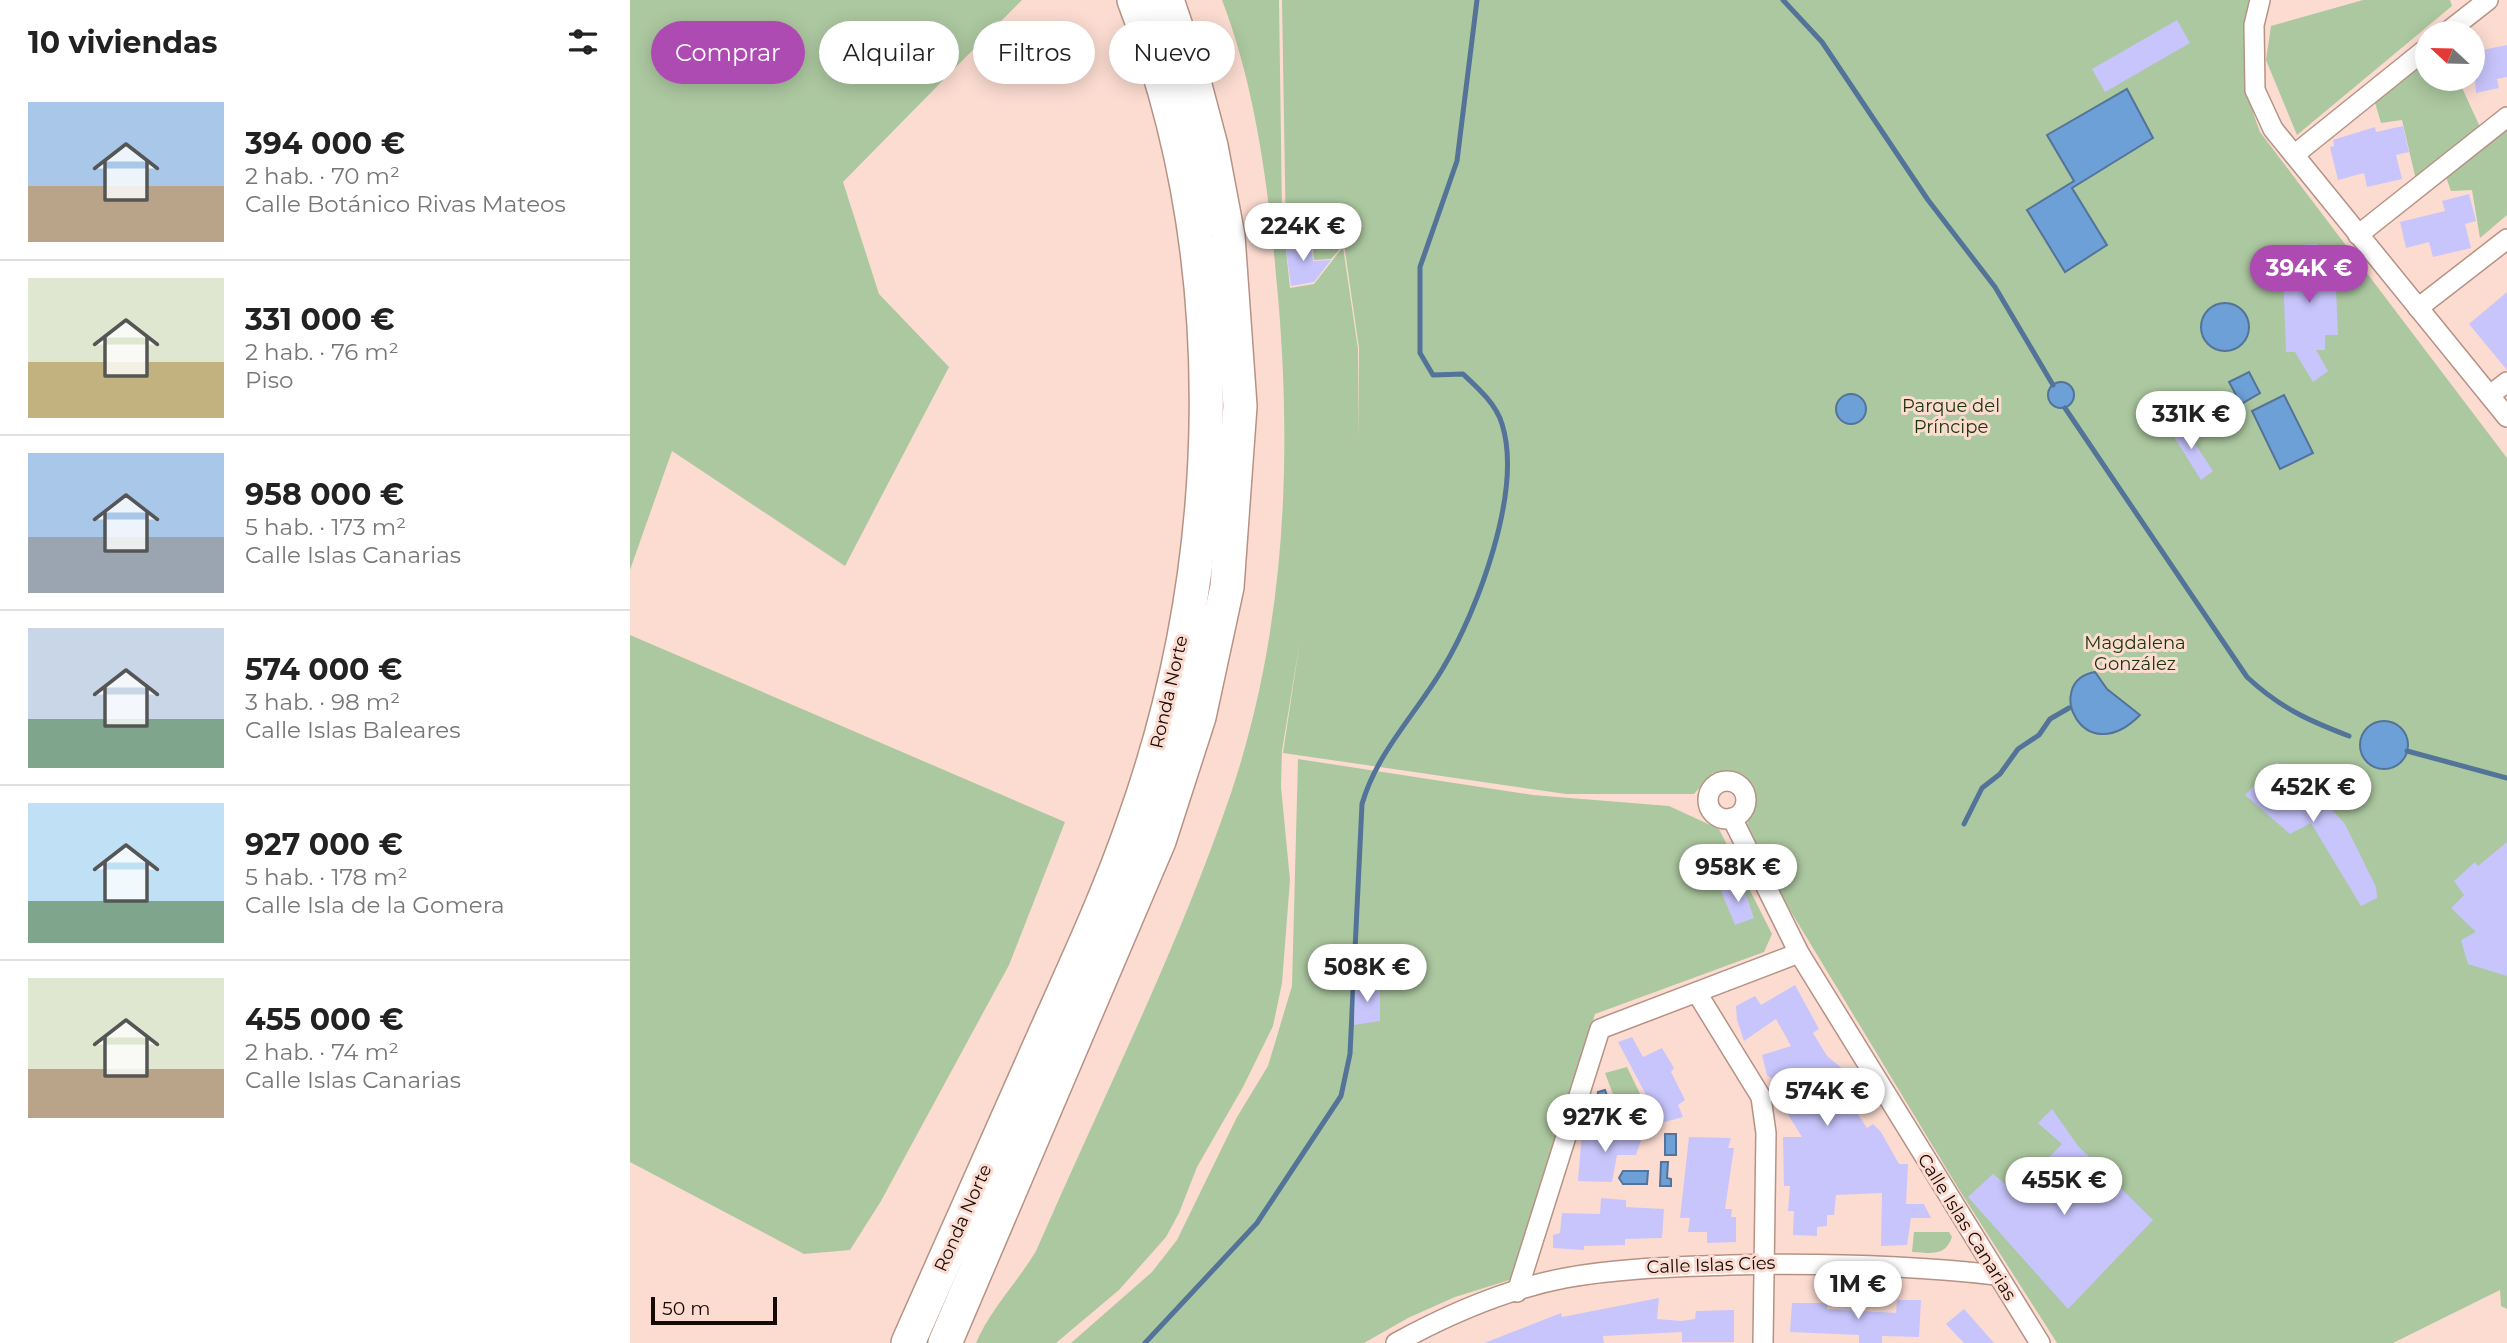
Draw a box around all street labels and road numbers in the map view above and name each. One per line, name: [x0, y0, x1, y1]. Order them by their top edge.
street label: Ronda Norte: [1145, 633, 1193, 751]
street label: Calle Islas Canarias: [1913, 1149, 2021, 1305]
street label: Ronda Norte: [930, 1161, 997, 1275]
street label: Calle Islas Cíes: [1646, 1252, 1776, 1278]

